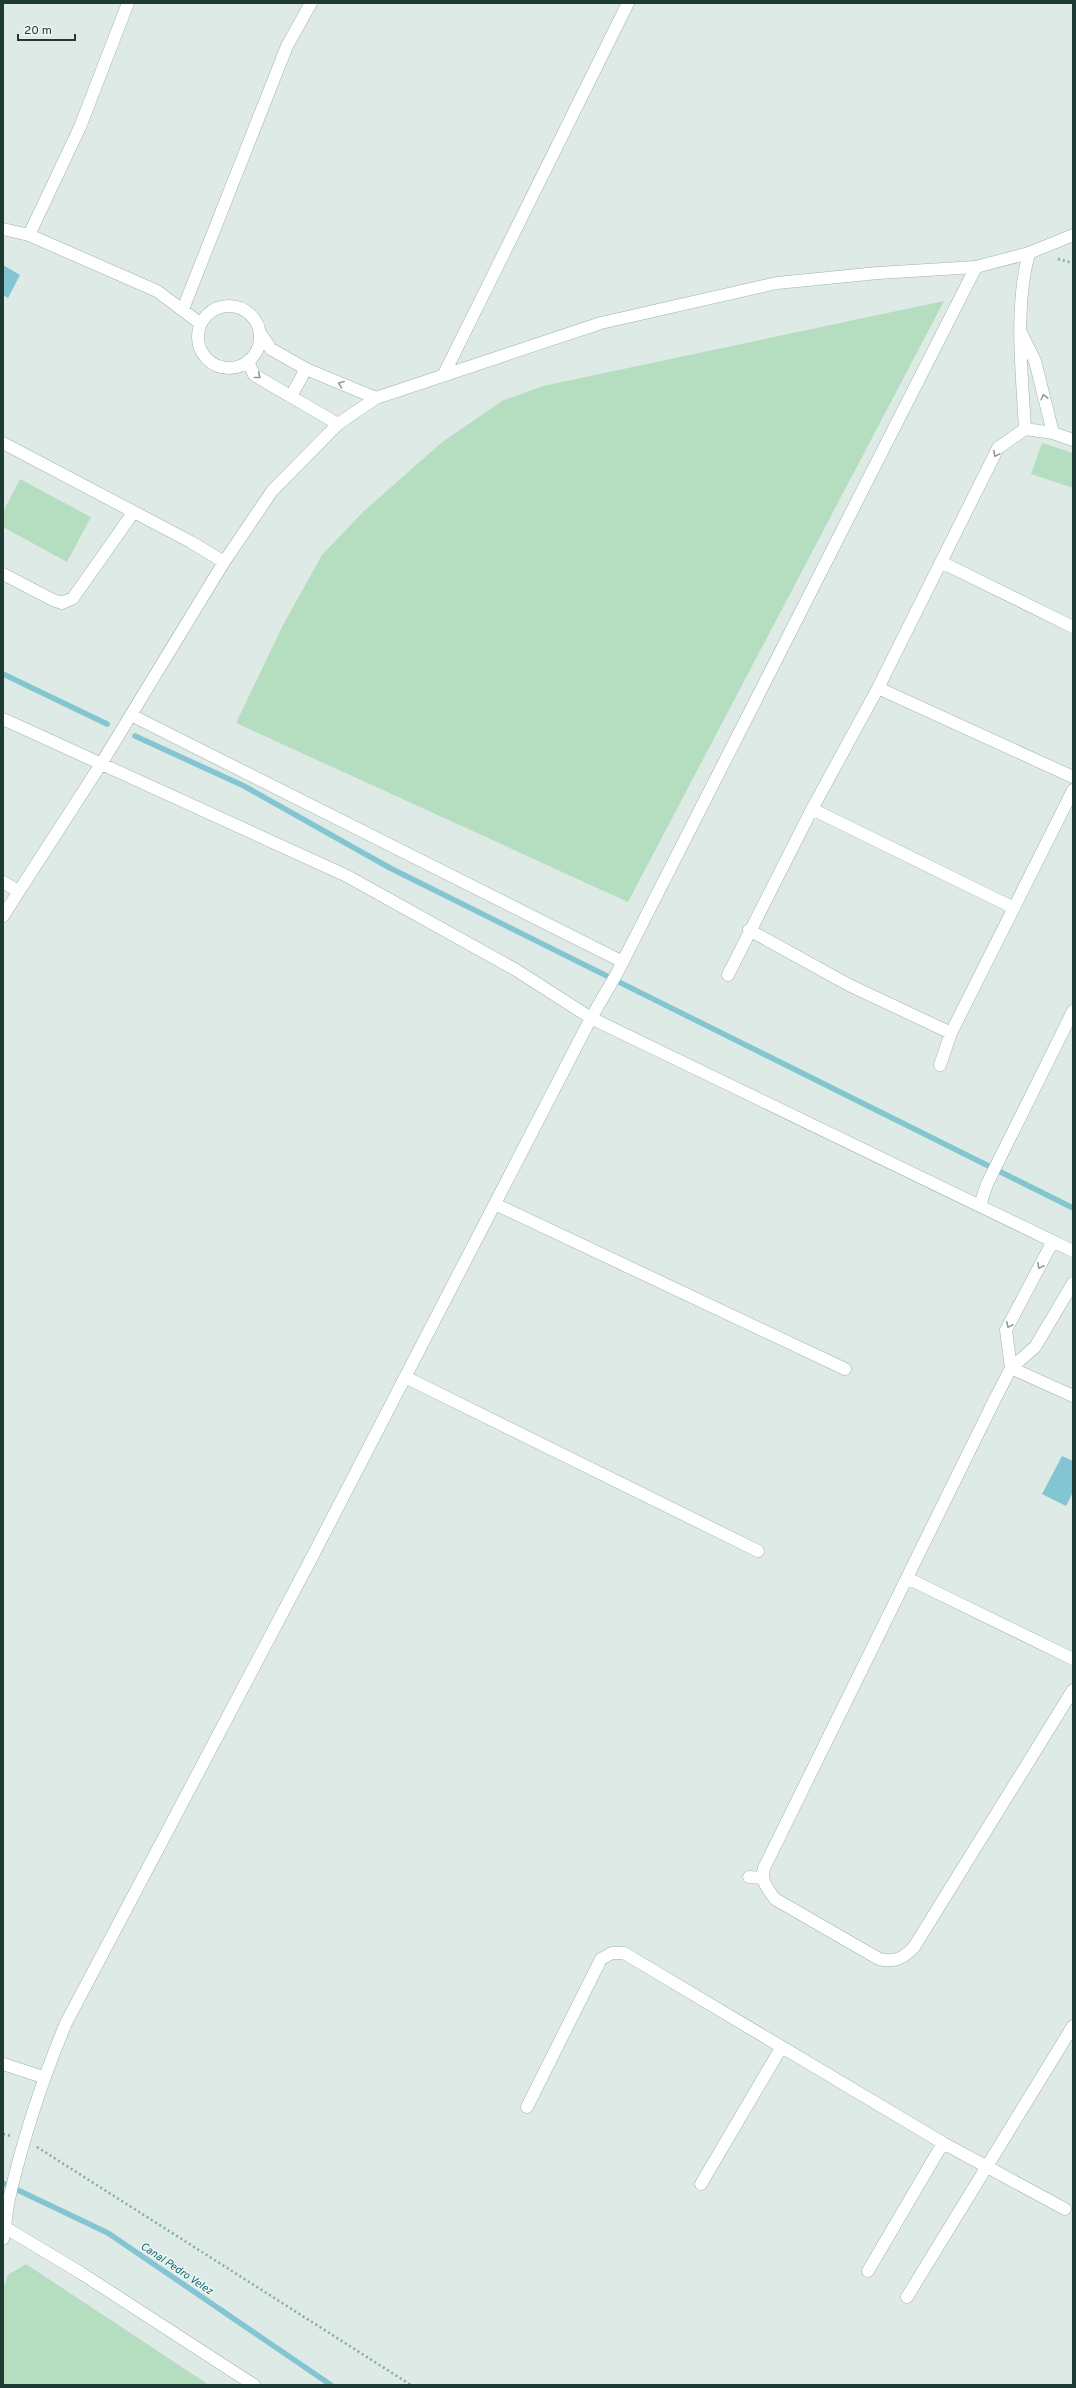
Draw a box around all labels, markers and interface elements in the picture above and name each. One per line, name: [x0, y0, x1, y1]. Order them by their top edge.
scale bar: [18, 16, 75, 42]
text: 20 m: [24, 23, 52, 39]
one-way arrow: [253, 371, 261, 378]
one-way arrow: [338, 380, 345, 388]
one-way arrow: [1041, 393, 1049, 400]
one-way arrow: [993, 450, 1000, 457]
one-way arrow: [1037, 1261, 1045, 1269]
one-way arrow: [1006, 1321, 1014, 1328]
water label: Canal Pedro Velez: [137, 2239, 216, 2299]

